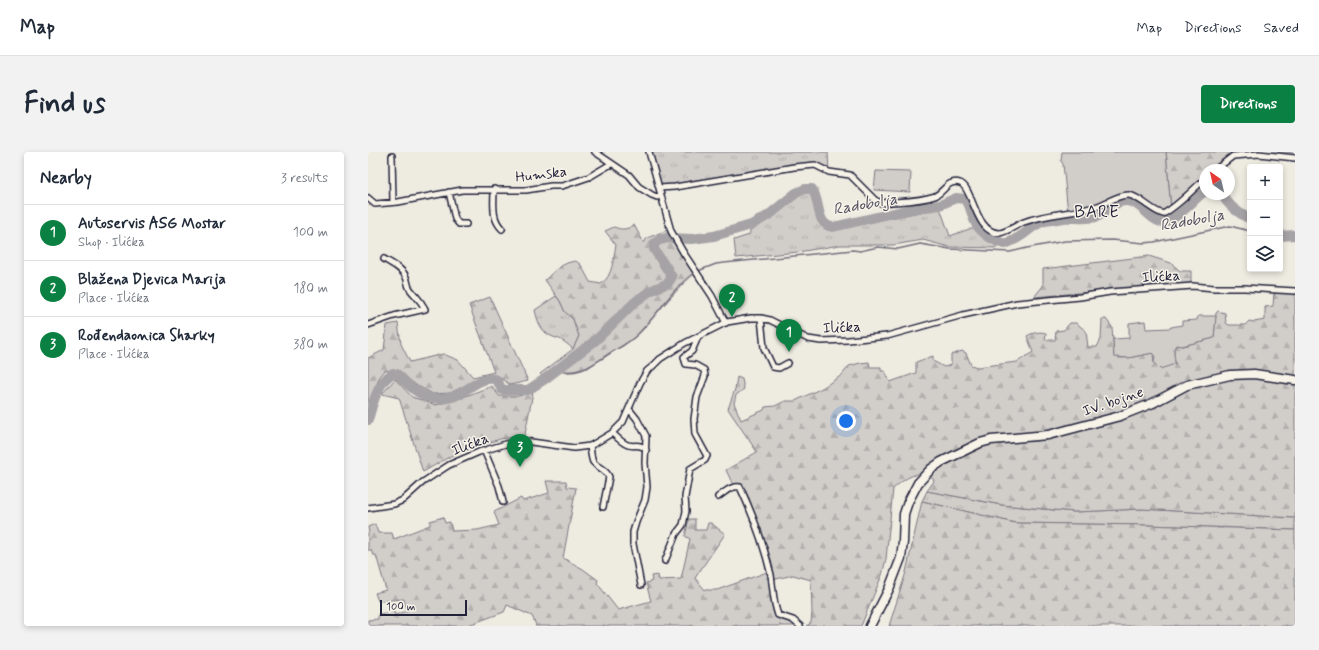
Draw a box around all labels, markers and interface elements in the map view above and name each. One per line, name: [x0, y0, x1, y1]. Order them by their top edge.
text: Map: [20, 15, 55, 40]
text: Map: [1136, 19, 1162, 37]
text: Directions: [1184, 19, 1242, 37]
text: Saved: [1264, 19, 1299, 37]
button: Directions: [1201, 85, 1295, 123]
text: Find us: [24, 86, 105, 123]
street label: Humska: [514, 162, 568, 188]
north arrow: [1199, 164, 1235, 200]
map controls: [1247, 164, 1283, 272]
button: +: [1247, 164, 1283, 200]
text: Nearby: [40, 167, 92, 189]
text: 3 results: [281, 170, 328, 187]
water label: Radobolja: [831, 188, 899, 220]
button: −: [1247, 200, 1283, 236]
district label: BARE: [1074, 201, 1120, 223]
water label: Radobolja: [1158, 204, 1226, 236]
text: Autoservis ASG Mostar: [78, 214, 226, 234]
text: 1: [50, 224, 56, 241]
text: 100 m: [293, 224, 328, 241]
text: Shop · Ilićka: [78, 234, 145, 251]
button: layers: [1247, 236, 1283, 272]
street label: Ilićka: [1141, 266, 1181, 288]
text: Blažena Djevica Marija: [78, 270, 226, 290]
text: 2: [50, 280, 56, 297]
text: 180 m: [293, 280, 328, 297]
pin: 2: [719, 284, 745, 317]
text: Place · Ilićka: [78, 290, 150, 307]
street label: Ilićka: [823, 317, 862, 339]
pin: 1: [776, 319, 802, 352]
text: Rođendaonica Sharky: [78, 326, 215, 346]
text: 3: [50, 336, 56, 353]
text: 380 m: [293, 336, 328, 353]
text: Place · Ilićka: [78, 346, 150, 363]
street label: IV. bojne: [1080, 382, 1147, 422]
your location: [836, 411, 856, 431]
street label: Ilićka: [449, 429, 492, 461]
pin: 3: [507, 434, 533, 467]
scale bar: [380, 598, 467, 617]
text: 100 m: [386, 600, 416, 614]

